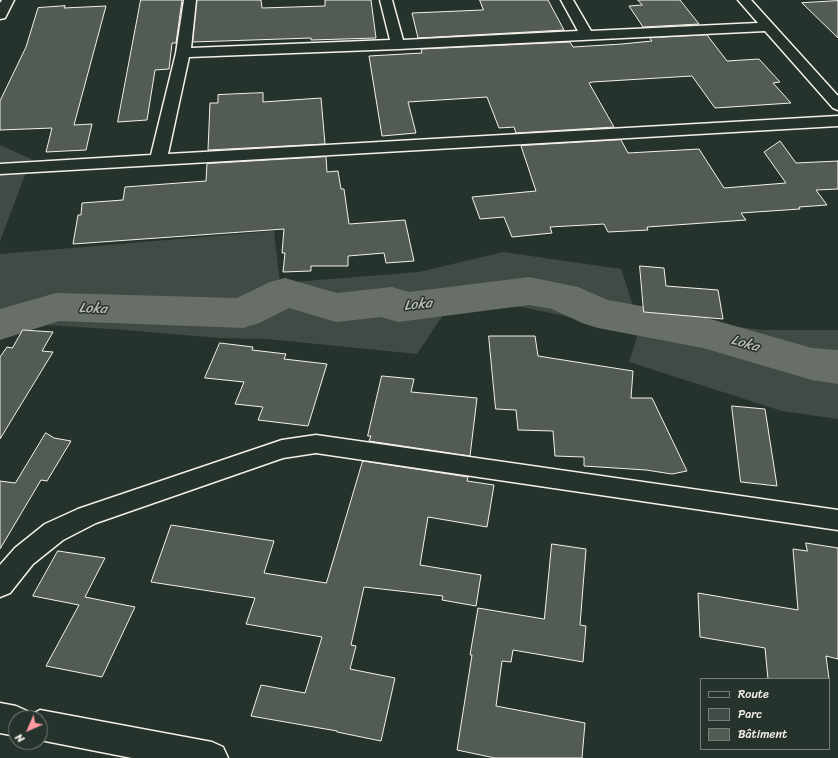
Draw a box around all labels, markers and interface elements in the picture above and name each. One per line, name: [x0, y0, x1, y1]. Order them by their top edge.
water label: Loka: [403, 295, 433, 315]
water label: Loka: [79, 300, 107, 318]
water label: Loka: [729, 332, 761, 356]
legend: [700, 678, 830, 750]
text: Route: [738, 683, 769, 705]
text: Parc: [738, 703, 762, 725]
north arrow: [8, 710, 48, 750]
text: Bâtiment: [738, 723, 787, 745]
text: N: [10, 729, 29, 748]

